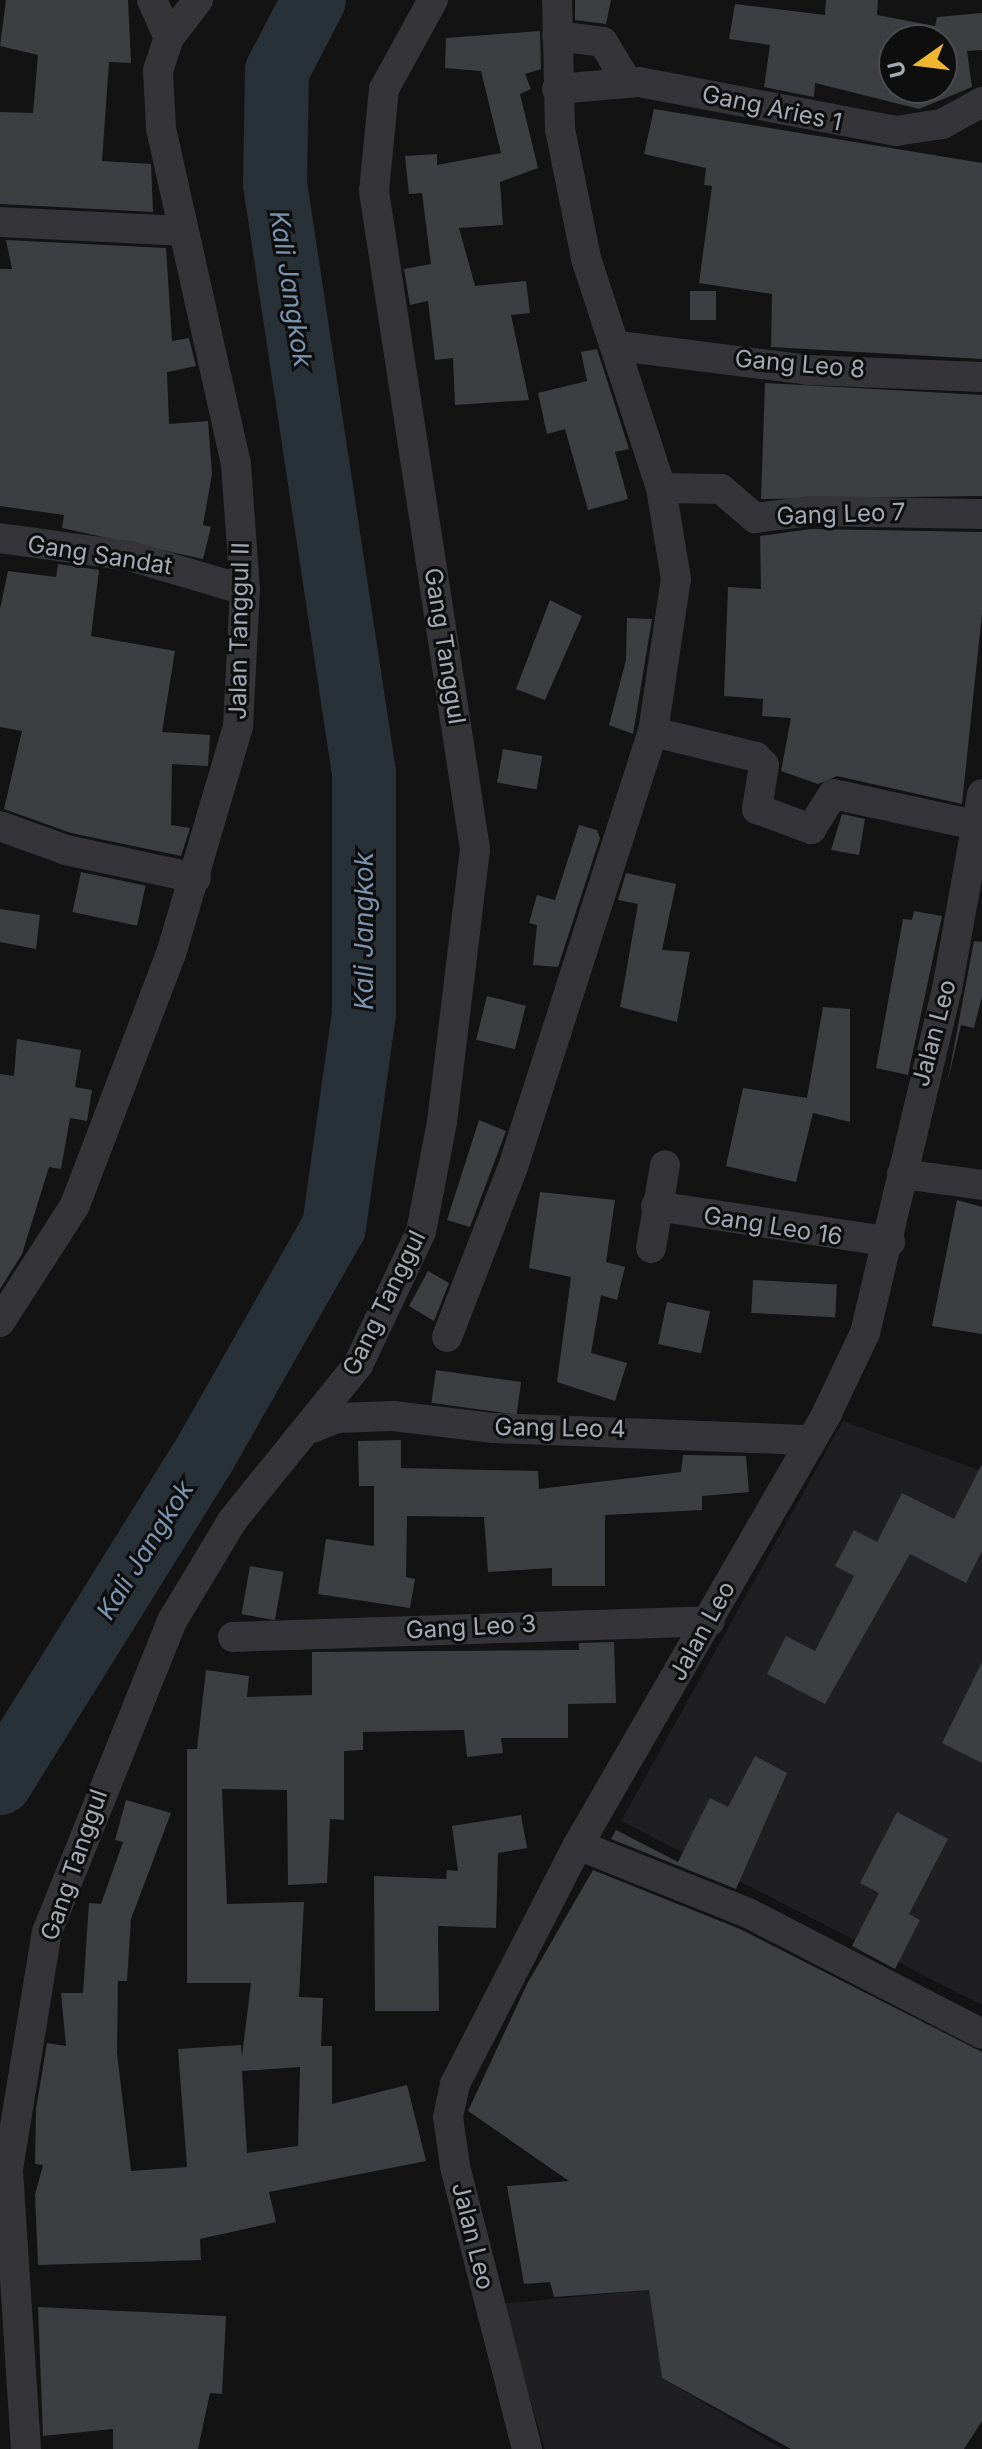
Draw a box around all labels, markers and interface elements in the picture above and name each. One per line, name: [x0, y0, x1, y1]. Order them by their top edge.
north arrow: [878, 24, 958, 104]
text: U: [882, 58, 911, 80]
street label: Gang Aries 1: [700, 79, 844, 137]
water label: Kali Jangkok: [263, 209, 319, 369]
street label: Gang Leo 8: [734, 344, 866, 384]
street label: Gang Leo 7: [776, 497, 906, 531]
street label: Gang Sandat: [26, 529, 174, 581]
street label: Jalan Tanggul II: [223, 542, 255, 720]
street label: Gang Tanggul: [418, 566, 472, 726]
water label: Kali Jangkok: [348, 852, 380, 1010]
street label: Jalan Leo: [906, 976, 962, 1090]
street label: Gang Leo 16: [701, 1201, 845, 1251]
street label: Gang Tanggul: [336, 1226, 432, 1380]
street label: Gang Leo 4: [494, 1412, 626, 1444]
water label: Kali Jangkok: [90, 1475, 200, 1625]
street label: Jalan Leo: [663, 1576, 741, 1686]
street label: Gang Leo 3: [405, 1609, 537, 1645]
street label: Gang Tanggul: [35, 1786, 113, 1944]
street label: Jalan Leo: [446, 2179, 500, 2293]

